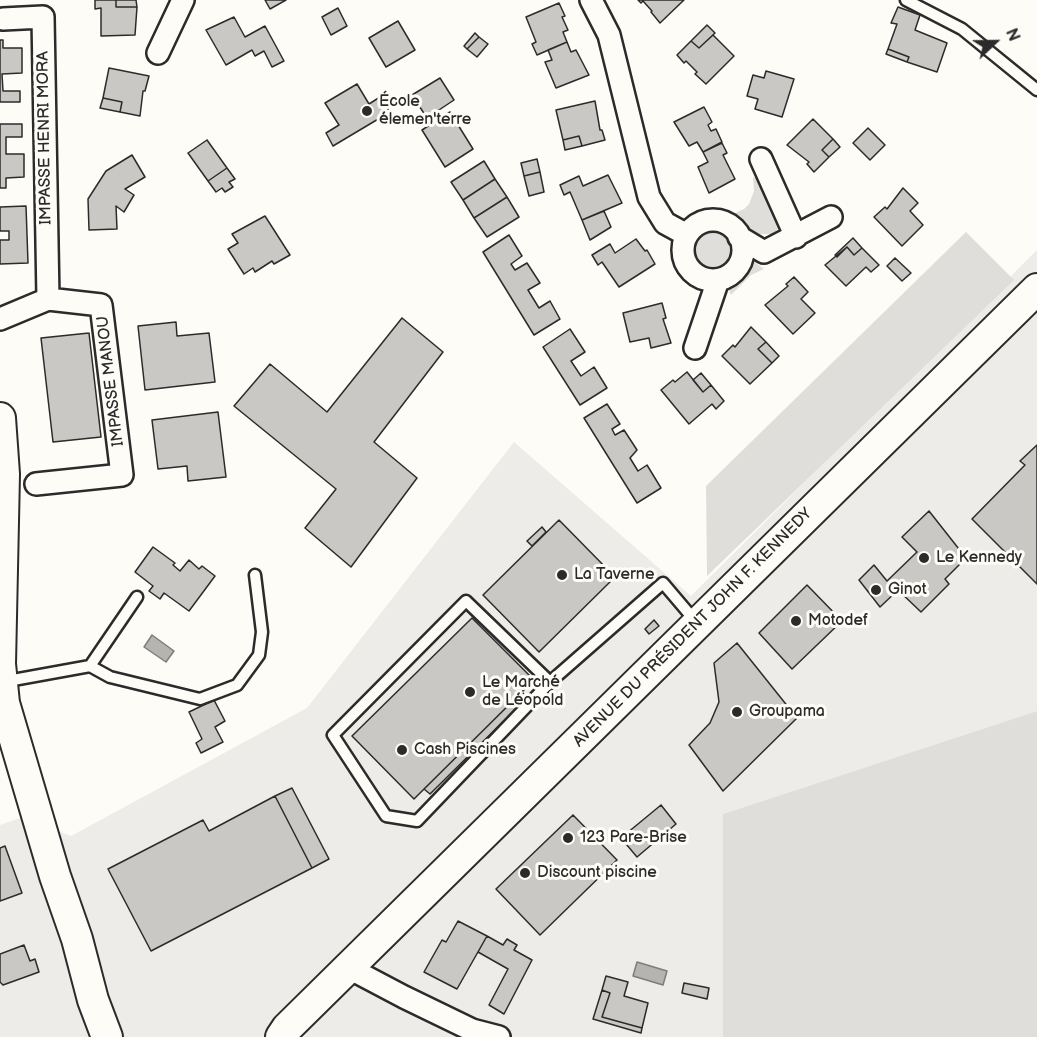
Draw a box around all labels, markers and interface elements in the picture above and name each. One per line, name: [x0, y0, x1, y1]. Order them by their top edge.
north arrow: [965, 12, 1025, 72]
text: N: [1001, 26, 1023, 44]
street label: IMPASSE HENRI MORA: [34, 51, 56, 225]
place label: École élemen'terre: [379, 92, 471, 130]
marker: École élemen'terre: [360, 104, 374, 118]
street label: IMPASSE MANOU: [93, 315, 129, 447]
street label: AVENUE DU PRÉSIDENT JOHN F. KENNEDY: [570, 505, 816, 751]
place label: Le Kennedy: [936, 548, 1022, 568]
marker: Le Kennedy: [917, 551, 931, 565]
place label: La Taverne: [574, 565, 654, 585]
marker: La Taverne: [555, 568, 569, 582]
place label: Ginot: [888, 580, 927, 600]
marker: Ginot: [869, 583, 883, 597]
place label: Motodef: [808, 611, 868, 631]
marker: Motodef: [789, 614, 803, 628]
place label: Le Marché de Léopold: [482, 673, 563, 711]
marker: Le Marché de Léopold: [463, 685, 477, 699]
place label: Groupama: [749, 702, 825, 722]
marker: Groupama: [730, 705, 744, 719]
place label: Cash Piscines: [414, 740, 516, 760]
marker: Cash Piscines: [395, 743, 409, 757]
place label: 123 Pare-Brise: [580, 828, 687, 848]
marker: 123 Pare-Brise: [561, 831, 575, 845]
place label: Discount piscine: [537, 863, 657, 883]
marker: Discount piscine: [518, 866, 532, 880]

